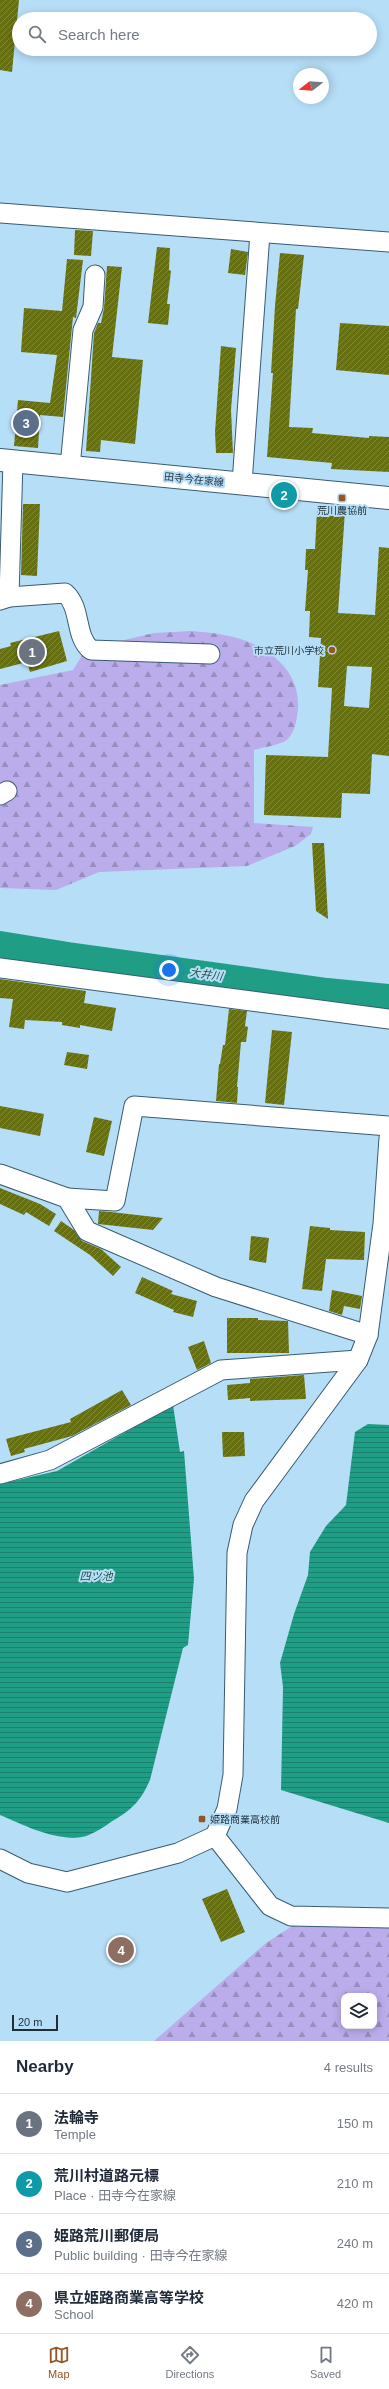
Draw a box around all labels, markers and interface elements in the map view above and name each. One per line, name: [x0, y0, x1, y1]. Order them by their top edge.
search box: [12, 12, 377, 56]
icon: search: [26, 23, 48, 45]
text: Search here: [58, 26, 140, 43]
north arrow: [293, 68, 329, 104]
pin: 3: [13, 408, 39, 438]
street label: 田寺今在家線: [164, 471, 224, 488]
pin: 2: [271, 480, 297, 510]
marker: 荒川農協前: [337, 493, 347, 503]
place label: 荒川農協前: [317, 505, 367, 516]
pin: 1: [19, 637, 45, 667]
place label: 市立荒川小学校: [254, 645, 324, 656]
marker: 市立荒川小学校: [327, 645, 337, 655]
your location: [159, 960, 179, 980]
water label: 大井川: [189, 966, 224, 982]
water label: 四ツ池: [80, 1570, 113, 1582]
marker: 姫路商業高校前: [197, 1814, 207, 1824]
place label: 姫路商業高校前: [210, 1814, 280, 1825]
pin: 4: [108, 1935, 134, 1965]
map controls: [341, 1993, 377, 2029]
button: layers: [341, 1993, 377, 2029]
scale bar: [12, 2013, 58, 2032]
text: 20 m: [18, 2016, 42, 2028]
text: Nearby: [16, 2057, 74, 2076]
text: 4 results: [324, 2060, 373, 2075]
text: 法輪寺: [54, 2109, 99, 2126]
text: 1: [25, 2116, 33, 2131]
text: 150 m: [337, 2116, 373, 2131]
text: Temple: [54, 2127, 96, 2142]
text: 荒川村道路元標: [54, 2167, 159, 2184]
text: 2: [25, 2176, 33, 2191]
text: 210 m: [337, 2176, 373, 2191]
text: Place · 田寺今在家線: [54, 2188, 176, 2203]
text: 姫路荒川郵便局: [54, 2227, 159, 2244]
text: 3: [25, 2236, 33, 2251]
text: 240 m: [337, 2236, 373, 2251]
text: Public building · 田寺今在家線: [54, 2248, 227, 2263]
text: 県立姫路商業高等学校: [54, 2289, 204, 2306]
text: 4: [25, 2296, 33, 2311]
text: 420 m: [337, 2296, 373, 2311]
text: School: [54, 2307, 94, 2322]
tab: Map: [48, 2344, 70, 2380]
tab: Directions: [165, 2344, 214, 2380]
tab: Saved: [310, 2344, 341, 2380]

